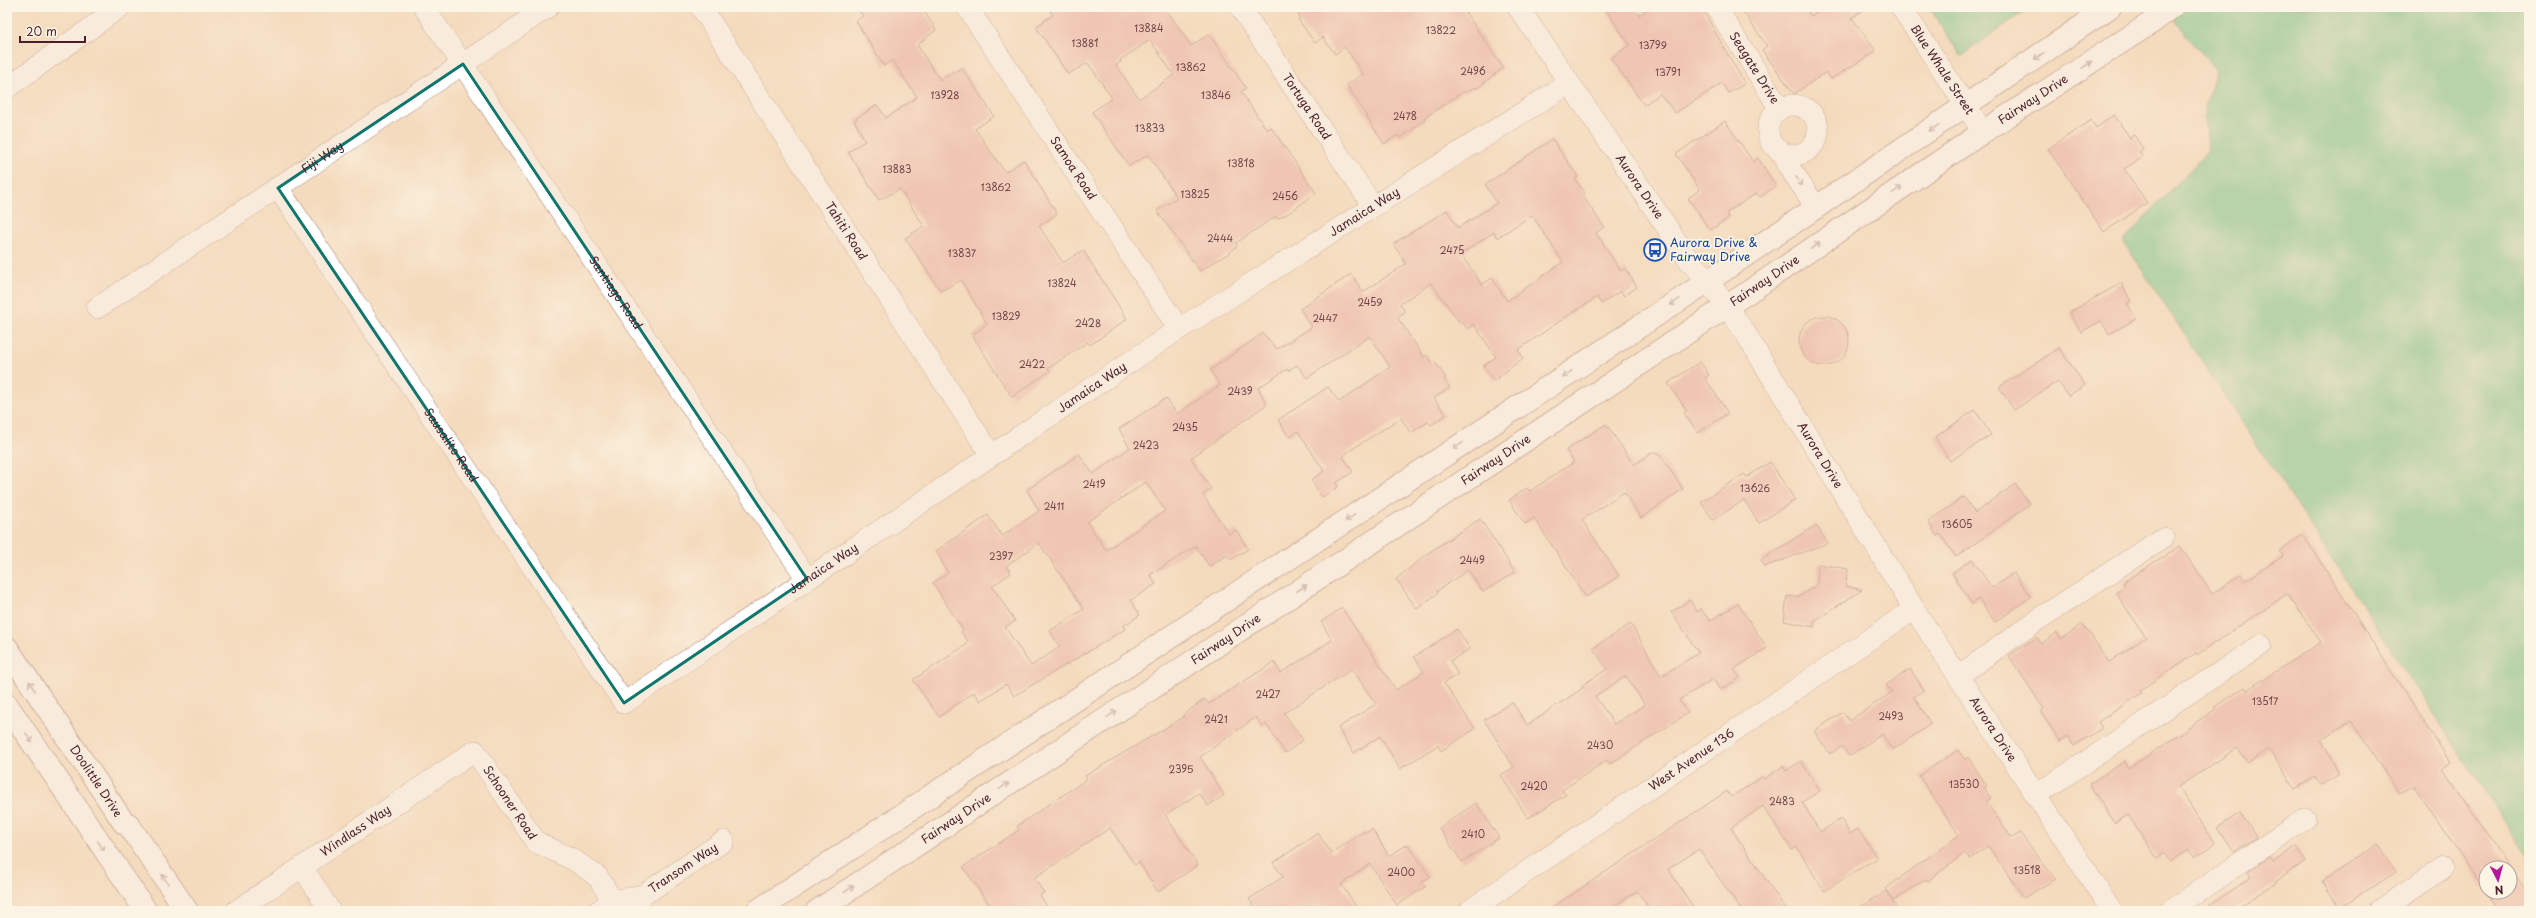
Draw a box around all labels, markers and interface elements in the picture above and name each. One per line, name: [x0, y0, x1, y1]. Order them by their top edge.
scale bar: [20, 18, 85, 44]
house number: 13884: [1134, 20, 1164, 35]
street label: Blue Whale Street: [1907, 20, 1979, 118]
text: 20 m: [26, 22, 57, 40]
house number: 13822: [1426, 22, 1456, 37]
street label: Seagate Drive: [1726, 28, 1785, 107]
house number: 13881: [1071, 35, 1099, 50]
house number: 13799: [1639, 37, 1667, 52]
one-way arrow: [2034, 52, 2045, 60]
house number: 13862: [1176, 59, 1206, 74]
one-way arrow: [2081, 61, 2093, 69]
house number: 2496: [1460, 63, 1486, 78]
house number: 13791: [1655, 64, 1681, 79]
street label: Tortuga Road: [1279, 69, 1336, 143]
street label: Fairway Drive: [1994, 69, 2072, 128]
house number: 13928: [930, 87, 960, 102]
house number: 13846: [1201, 87, 1231, 102]
house number: 2478: [1393, 108, 1417, 123]
house number: 13833: [1135, 120, 1165, 135]
one-way arrow: [1929, 124, 1940, 132]
street label: Samoa Road: [1046, 132, 1102, 203]
street label: Fiji Way: [297, 136, 347, 177]
street label: Aurora Drive: [1612, 150, 1669, 223]
house number: 13818: [1227, 155, 1255, 170]
house number: 13883: [882, 161, 912, 176]
one-way arrow: [1795, 175, 1803, 186]
house number: 13862: [981, 179, 1011, 194]
street label: Jamaica Way: [1325, 182, 1403, 240]
house number: 13825: [1180, 186, 1210, 201]
one-way arrow: [1891, 186, 1902, 194]
house number: 2456: [1272, 188, 1298, 203]
street label: Tahiti Road: [821, 198, 872, 263]
house number: 2444: [1207, 230, 1234, 245]
place label: Aurora Drive & Fairway Drive: [1670, 233, 1758, 265]
bus stop icon: Aurora Drive & Fairway Drive: [1642, 237, 1668, 263]
house number: 2475: [1440, 242, 1465, 257]
one-way arrow: [1809, 242, 1820, 250]
house number: 13837: [948, 245, 977, 260]
street label: Fairway Drive: [1726, 250, 1803, 310]
street label: Santiago Road: [585, 252, 647, 333]
house number: 13824: [1047, 275, 1077, 290]
house number: 2459: [1357, 294, 1383, 309]
one-way arrow: [1670, 298, 1681, 306]
house number: 13829: [992, 308, 1020, 323]
house number: 2447: [1312, 310, 1338, 325]
house number: 2428: [1075, 315, 1101, 330]
house number: 2422: [1019, 356, 1045, 371]
street label: Jamaica Way: [1053, 357, 1130, 416]
one-way arrow: [1562, 370, 1573, 378]
house number: 2439: [1227, 383, 1253, 398]
street label: Sausalito Road: [420, 404, 483, 486]
street label: Aurora Drive: [1794, 418, 1848, 492]
house number: 2435: [1172, 419, 1198, 434]
street label: Fairway Drive: [1457, 429, 1534, 489]
house number: 2423: [1133, 437, 1159, 452]
one-way arrow: [1453, 442, 1464, 450]
house number: 2419: [1082, 476, 1106, 491]
house number: 13626: [1740, 480, 1770, 495]
house number: 2411: [1044, 498, 1065, 513]
one-way arrow: [1344, 514, 1356, 522]
house number: 13605: [1941, 516, 1973, 531]
street label: Jamaica Way: [785, 538, 861, 598]
house number: 2397: [989, 548, 1013, 563]
house number: 2449: [1459, 552, 1485, 567]
one-way arrow: [1296, 584, 1307, 592]
street label: Fairway Drive: [1187, 608, 1264, 668]
one-way arrow: [28, 681, 36, 692]
house number: 2427: [1255, 686, 1281, 701]
street label: Aurora Drive: [1966, 693, 2022, 765]
house number: 13517: [2252, 693, 2279, 708]
house number: 2493: [1878, 708, 1904, 723]
one-way arrow: [1106, 710, 1117, 718]
house number: 2421: [1204, 711, 1228, 726]
street label: West Avenue 136: [1645, 724, 1737, 795]
one-way arrow: [25, 732, 33, 743]
house number: 2430: [1587, 737, 1613, 752]
street label: Doolittle Drive: [66, 741, 128, 820]
street label: Schooner Road: [479, 761, 542, 843]
house number: 2395: [1168, 761, 1194, 776]
house number: 13530: [1949, 776, 1979, 791]
house number: 2420: [1520, 778, 1548, 793]
one-way arrow: [998, 782, 1009, 790]
street label: Fairway Drive: [917, 788, 994, 848]
house number: 2483: [1769, 793, 1795, 808]
street label: Windlass Way: [316, 800, 394, 860]
house number: 2410: [1461, 826, 1485, 841]
street label: Transom Way: [644, 838, 721, 897]
one-way arrow: [97, 840, 105, 851]
north arrow: [2478, 860, 2518, 900]
house number: 13518: [2013, 862, 2041, 877]
house number: 2400: [1387, 864, 1415, 879]
one-way arrow: [161, 874, 169, 885]
text: N: [2494, 882, 2504, 899]
one-way arrow: [843, 885, 855, 893]

